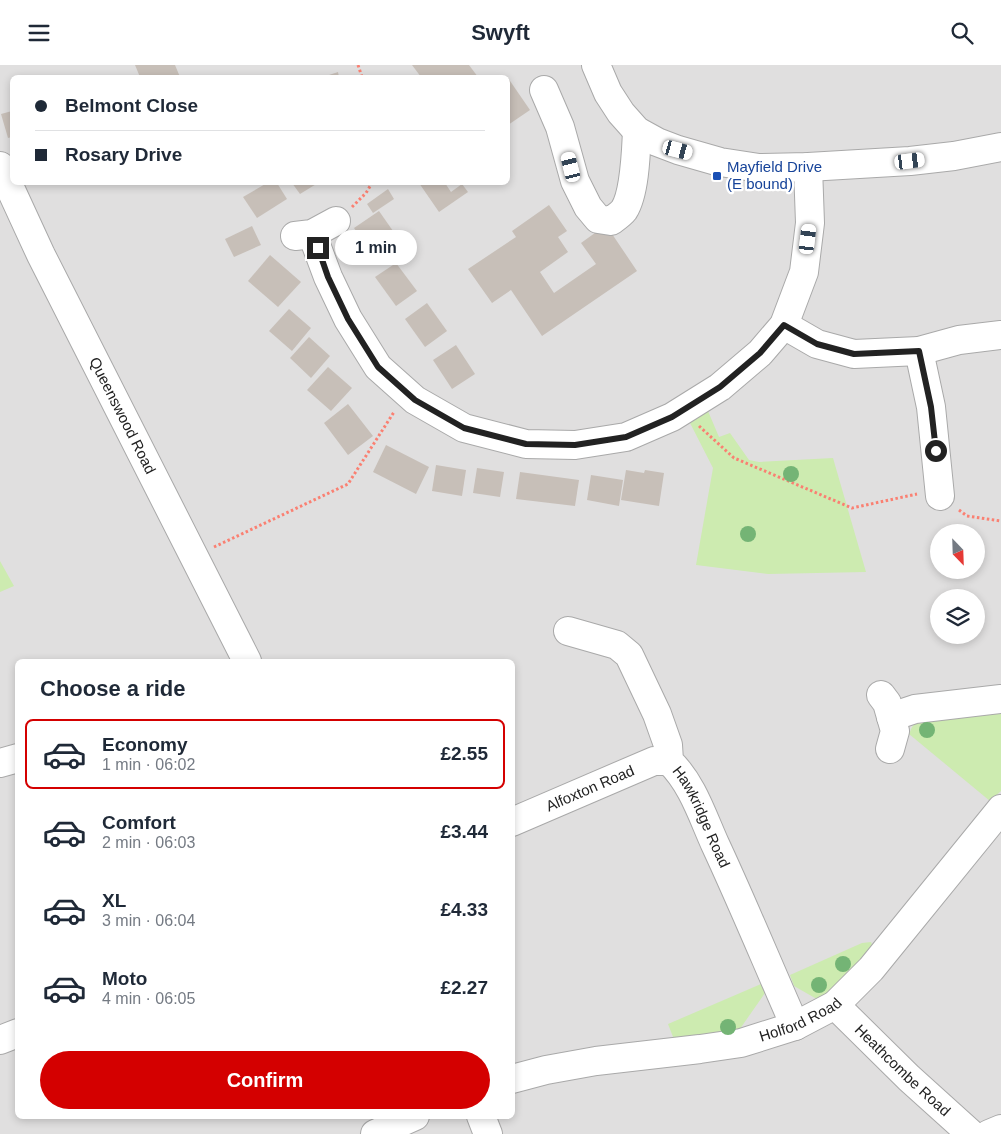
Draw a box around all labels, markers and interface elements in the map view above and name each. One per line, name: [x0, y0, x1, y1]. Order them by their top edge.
icon: menu: [25, 19, 53, 47]
icon: search: [948, 19, 976, 47]
text: Swyft: [471, 20, 530, 45]
text: Belmont Close: [65, 95, 198, 116]
car: [661, 139, 694, 161]
text: Rosary Drive: [65, 144, 182, 165]
car: [560, 151, 581, 183]
car: [894, 152, 925, 170]
place label: Mayfield Drive (E bound): [727, 158, 822, 192]
marker: Mayfield Drive (E bound): [711, 170, 723, 182]
car: [798, 223, 817, 255]
callout: 1 min: [336, 231, 418, 265]
route end: [307, 237, 329, 259]
text: 1 min: [355, 239, 397, 256]
street label: Queenswood Road: [86, 354, 160, 476]
route start: [925, 440, 947, 462]
north arrow: [930, 524, 985, 579]
map controls: [930, 524, 985, 644]
button: layers: [930, 589, 985, 644]
text: Choose a ride: [40, 676, 185, 701]
icon: car: [42, 732, 87, 777]
text: Economy: [102, 734, 188, 755]
text: £2.55: [440, 743, 488, 764]
text: 1 min · 06:02: [102, 756, 195, 773]
street label: Alfoxton Road: [543, 762, 637, 814]
street label: Hawkridge Road: [669, 762, 734, 870]
icon: car: [42, 810, 87, 855]
text: Comfort: [102, 812, 176, 833]
text: £3.44: [440, 821, 488, 842]
text: 2 min · 06:03: [102, 834, 195, 851]
icon: car: [42, 888, 87, 933]
text: XL: [102, 890, 126, 911]
text: £4.33: [440, 899, 488, 920]
text: 3 min · 06:04: [102, 912, 195, 929]
icon: car: [42, 966, 87, 1011]
text: Moto: [102, 968, 147, 989]
text: £2.27: [440, 977, 488, 998]
text: 4 min · 06:05: [102, 990, 195, 1007]
street label: Holford Road: [757, 994, 845, 1045]
street label: Heathcombe Road: [852, 1021, 954, 1119]
button: Confirm: [40, 1051, 490, 1109]

